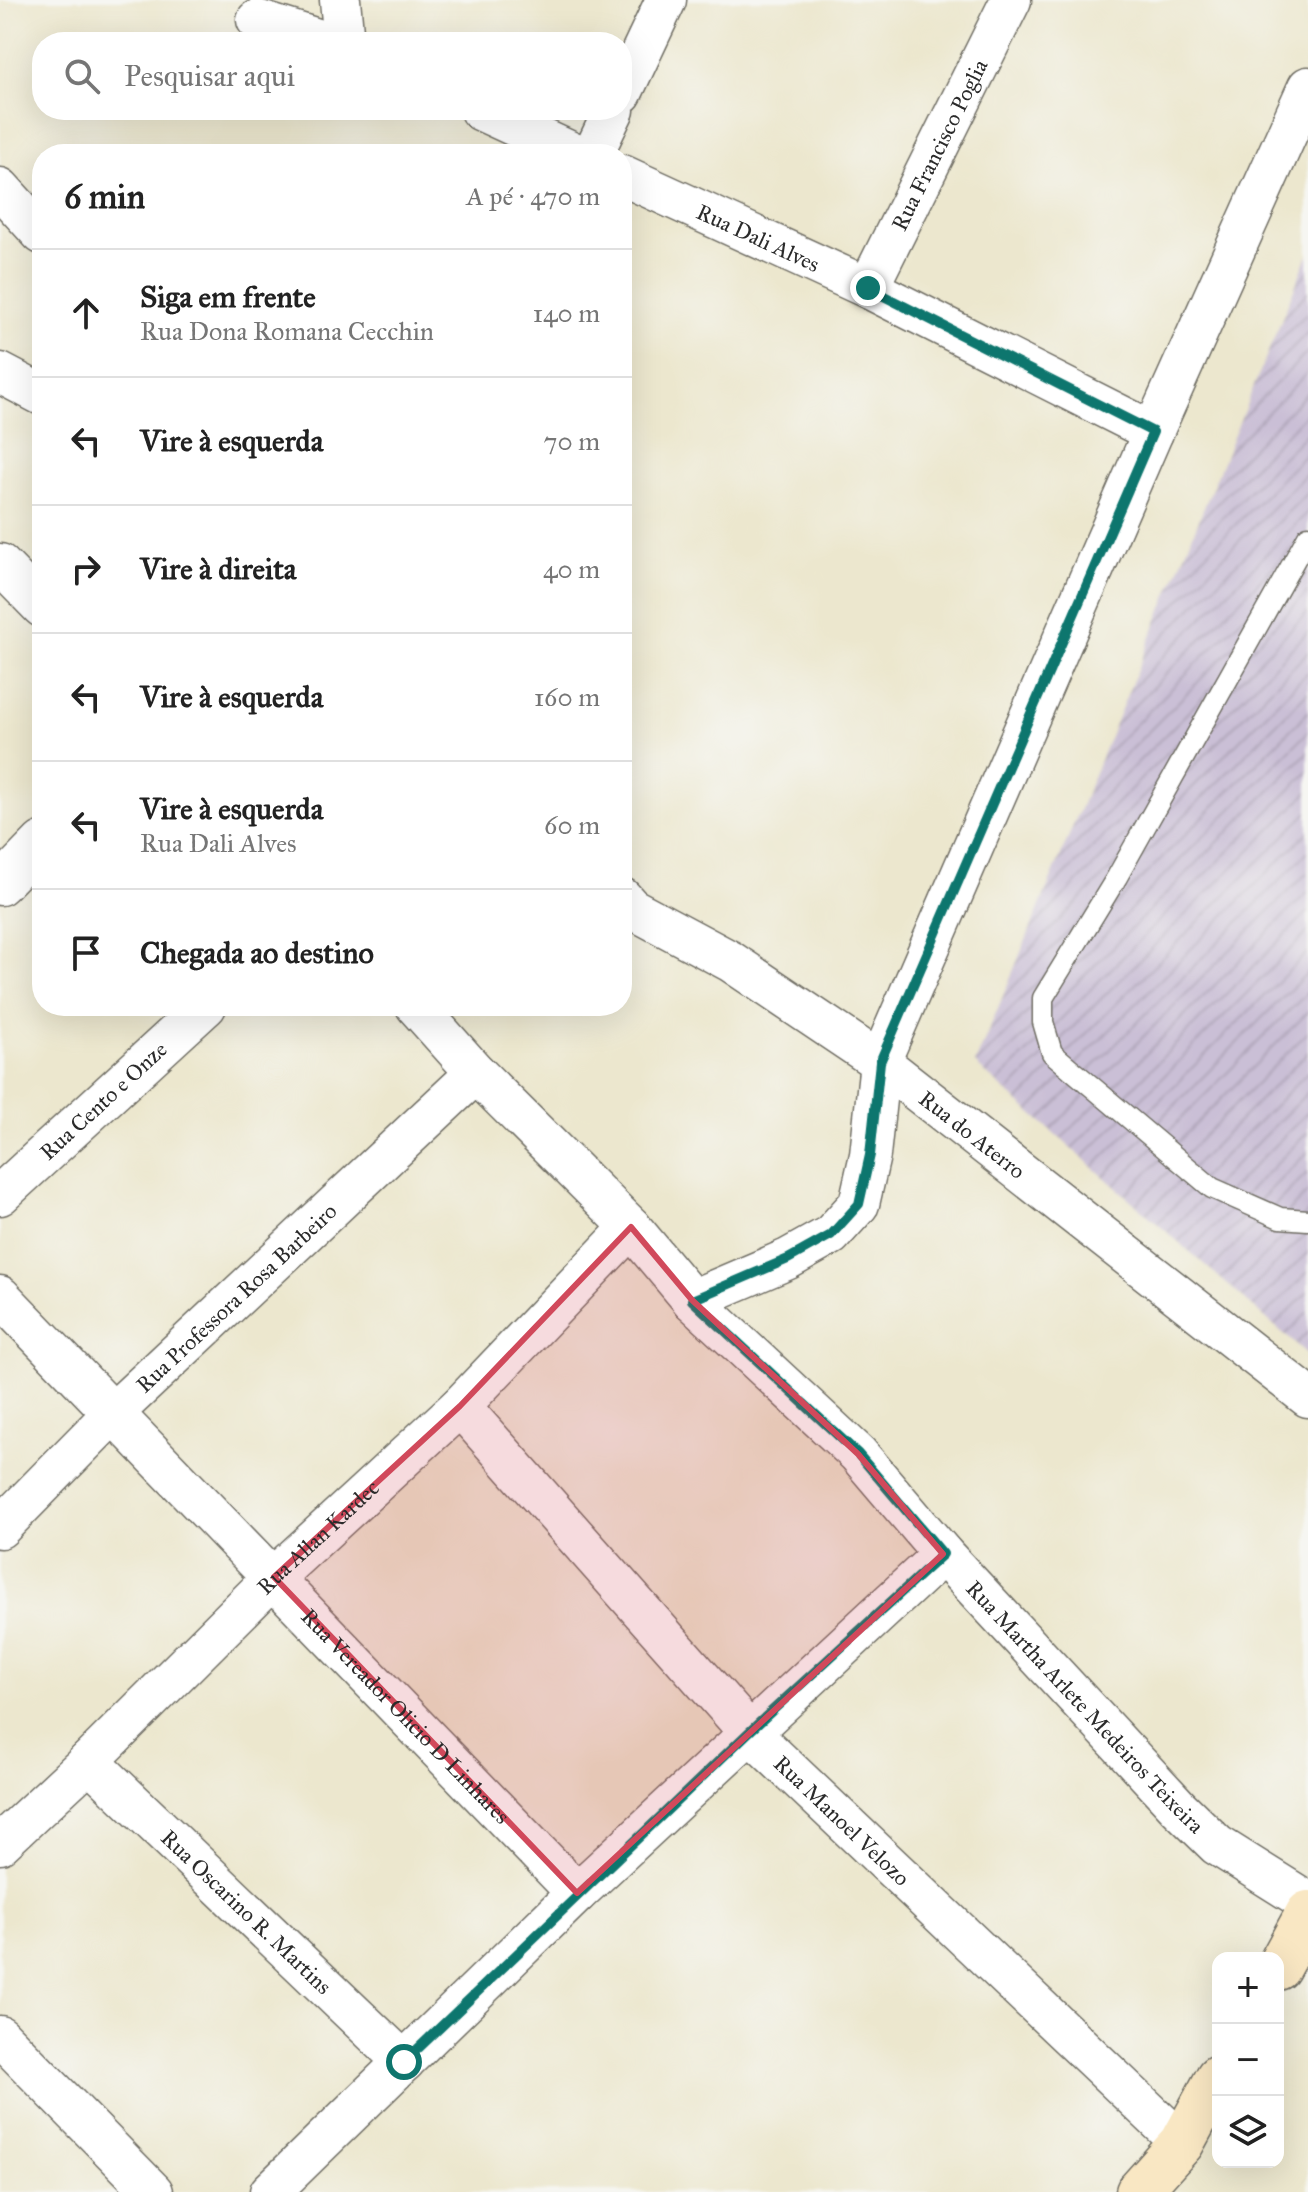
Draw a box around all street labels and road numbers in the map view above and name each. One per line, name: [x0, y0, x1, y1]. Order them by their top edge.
street label: Rua Francisco Poglia: [886, 54, 994, 235]
street label: Rua Dali Alves: [692, 198, 824, 278]
street label: Rua Cento e Onze: [34, 1036, 173, 1166]
street label: Rua do Aterro: [914, 1085, 1031, 1185]
street label: Rua Professora Rosa Barbeiro: [131, 1198, 342, 1398]
street label: Rua Allan Kardec: [252, 1474, 385, 1600]
street label: Rua Martha Arlete Medeiros Teixeira: [960, 1575, 1210, 1840]
street label: Rua Vereador Olicio D Linhares: [295, 1603, 516, 1830]
street label: Rua Manoel Velozo: [768, 1750, 915, 1892]
street label: Rua Oscarino R. Martins: [155, 1824, 337, 2000]

